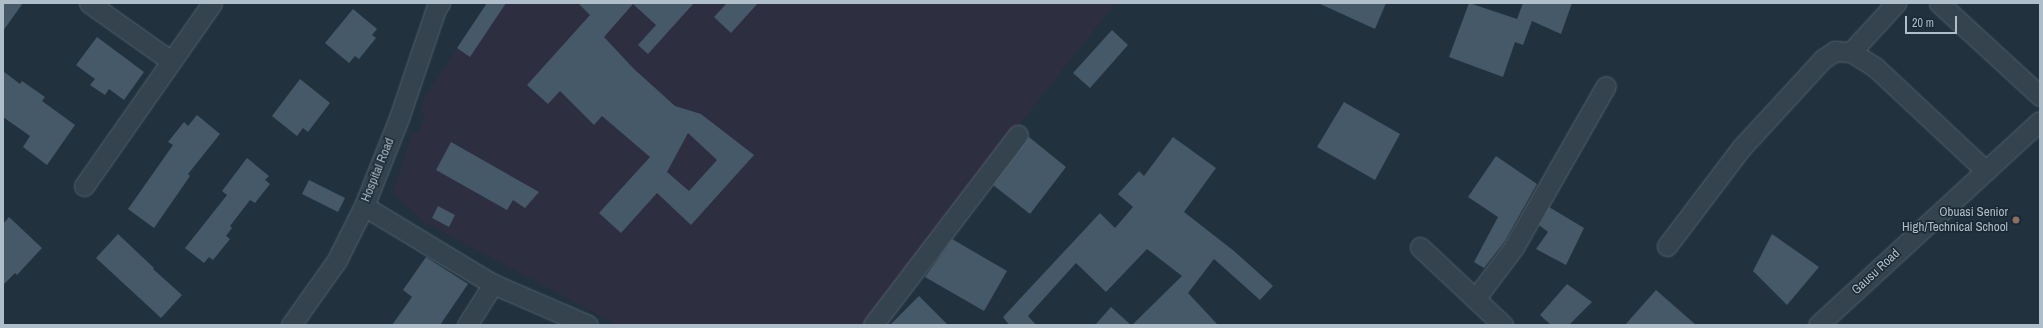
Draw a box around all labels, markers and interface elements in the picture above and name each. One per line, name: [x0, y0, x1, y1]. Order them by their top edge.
scale bar: [1907, 8, 1959, 34]
text: 20 m: [1912, 15, 1934, 31]
street label: Hospital Road: [358, 136, 398, 204]
place label: Obuasi Senior High/Technical School: [1902, 205, 2008, 236]
marker: Obuasi Senior High/Technical School: [2011, 215, 2021, 225]
street label: Gausu Road: [1849, 246, 1903, 298]

